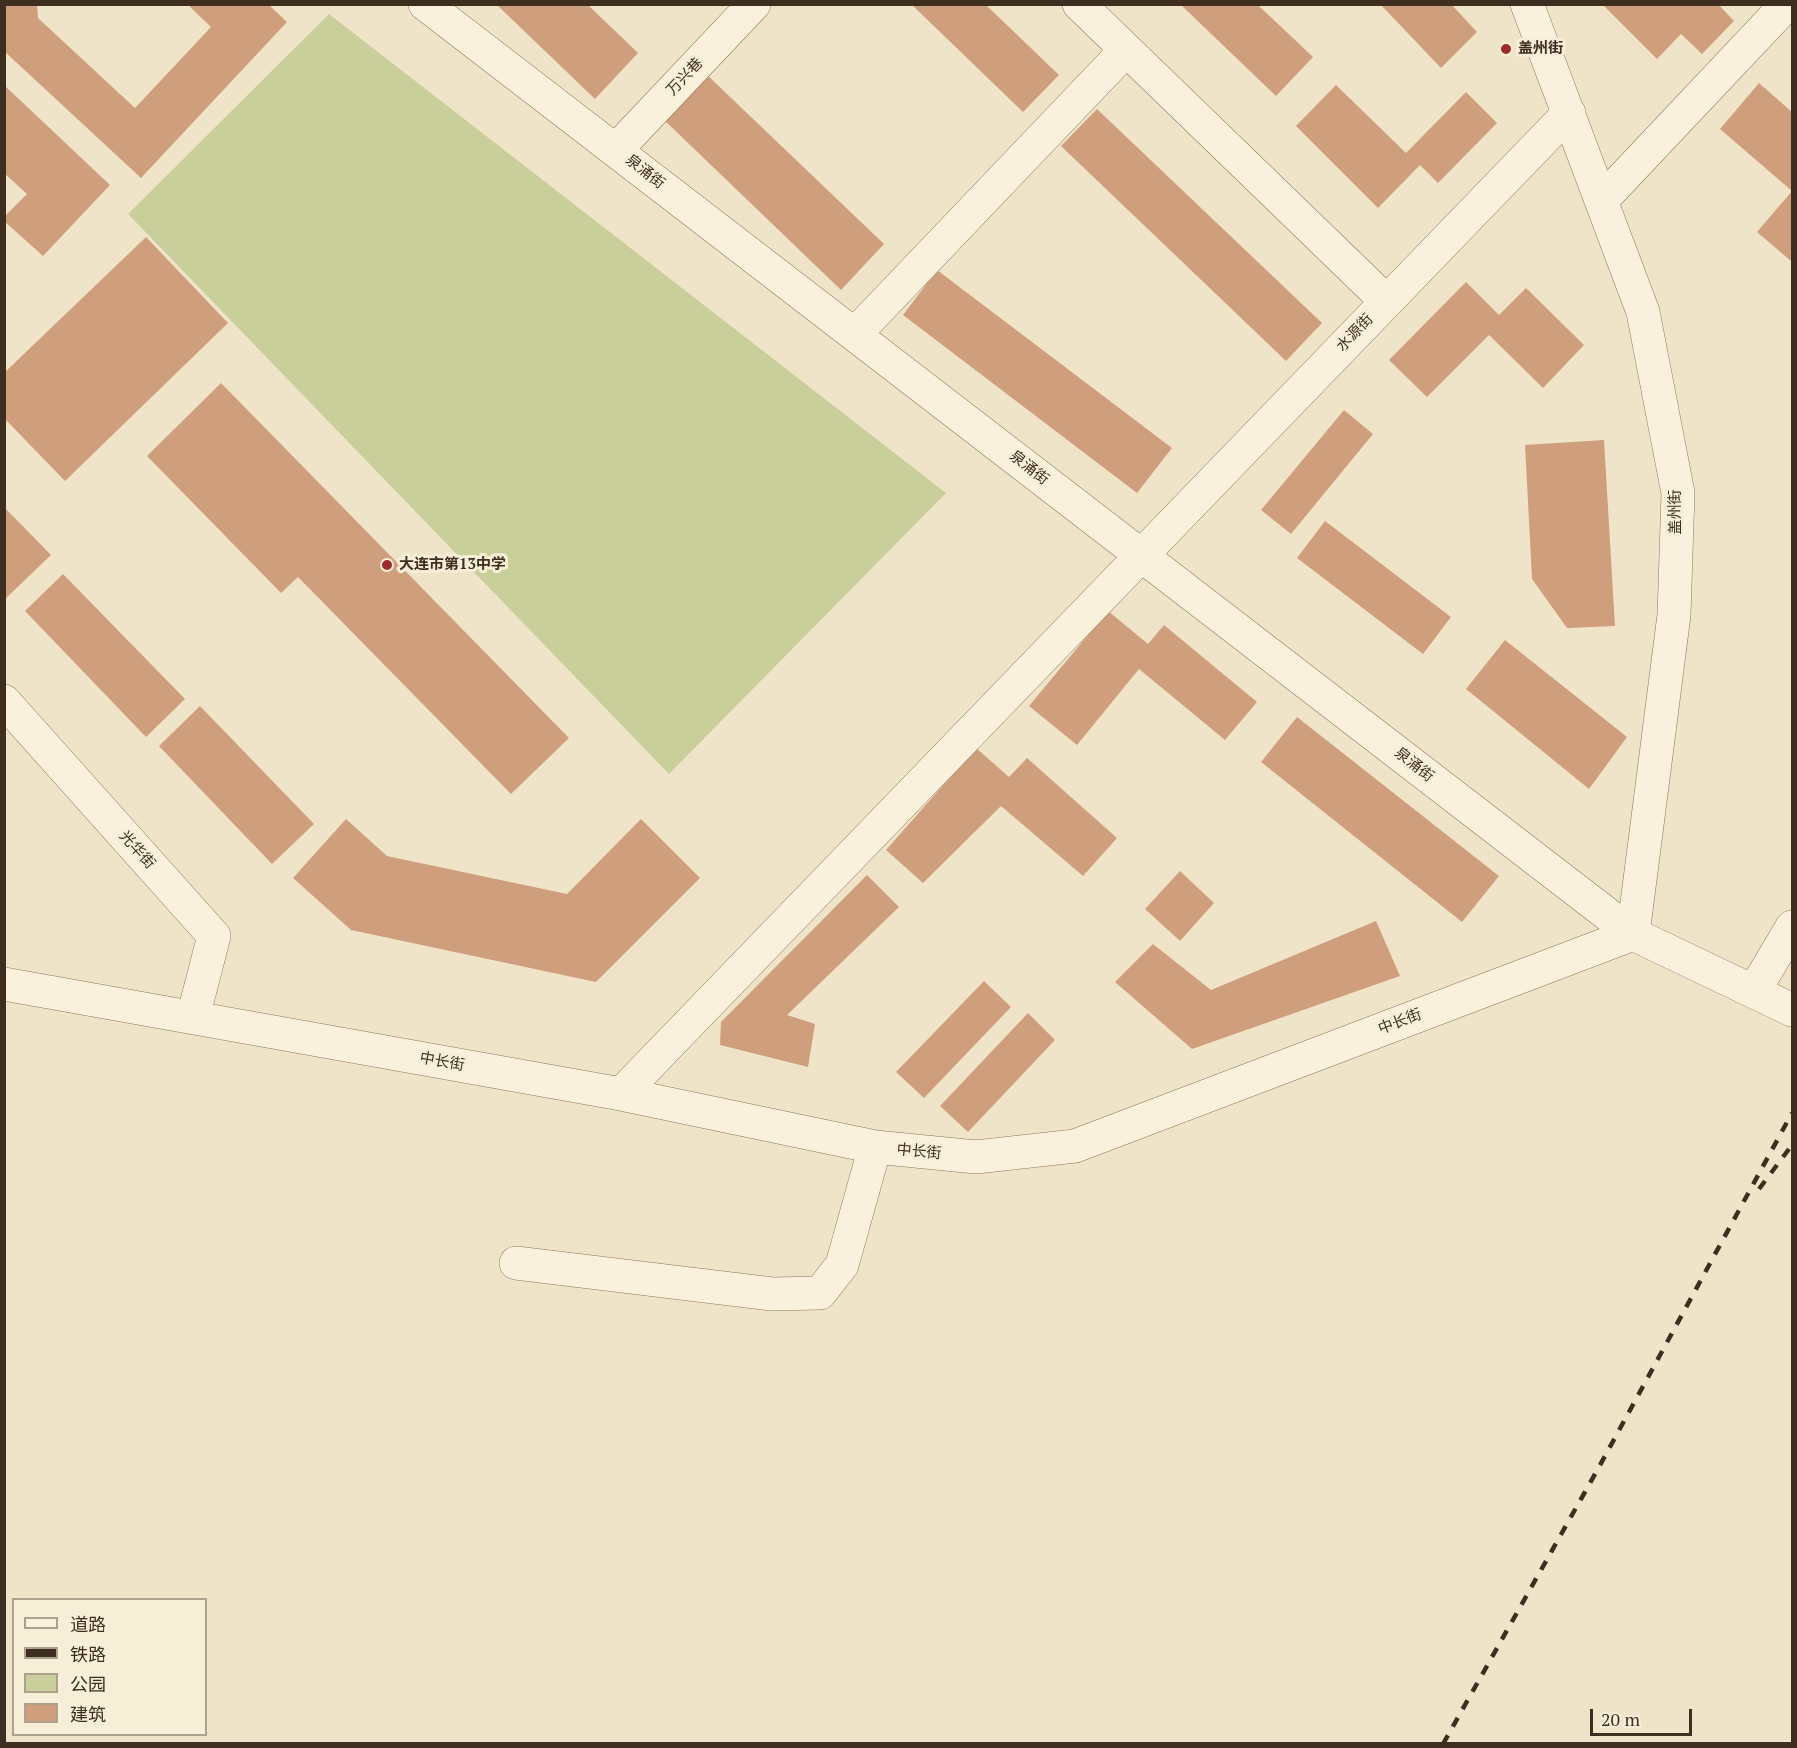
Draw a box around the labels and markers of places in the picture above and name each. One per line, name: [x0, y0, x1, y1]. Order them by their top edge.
place label: 盖州街: [1518, 40, 1563, 58]
marker: 盖州街: [1499, 42, 1513, 56]
place label: 大连市第13中学: [399, 556, 506, 574]
marker: 大连市第13中学: [380, 558, 394, 572]

